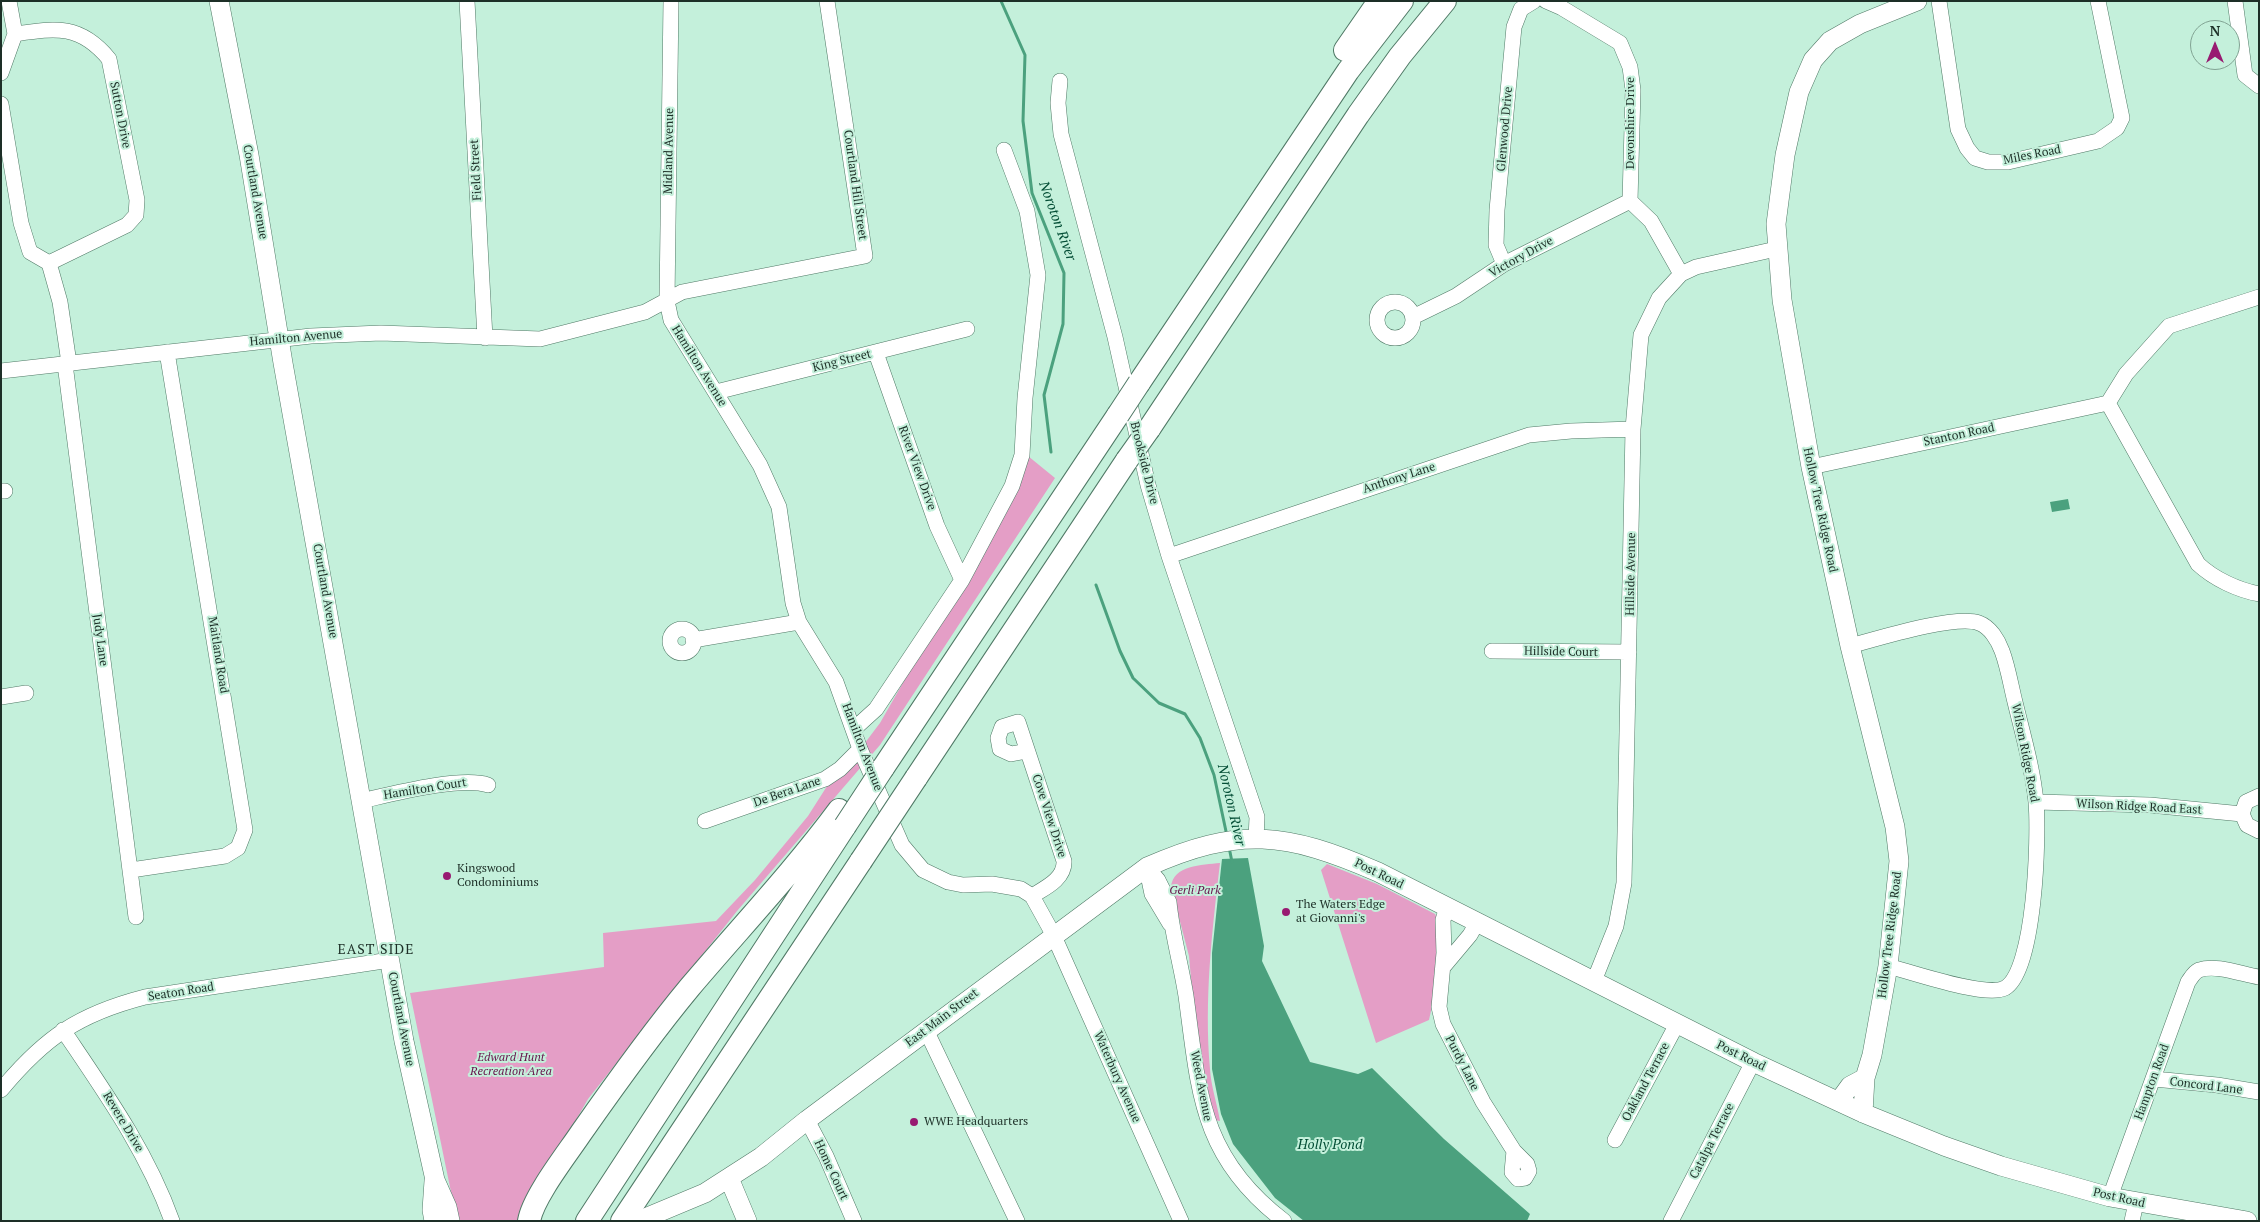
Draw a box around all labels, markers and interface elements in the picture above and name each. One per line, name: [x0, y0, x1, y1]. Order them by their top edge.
north arrow: [2190, 20, 2240, 70]
text: N: [2210, 21, 2220, 40]
street label: Devonshire Drive: [1624, 77, 1638, 169]
street label: Sutton Drive: [106, 80, 134, 150]
street label: Glenwood Drive: [1494, 86, 1516, 172]
street label: Midland Avenue: [661, 108, 677, 194]
street label: Courtland Hill Street: [840, 129, 870, 241]
street label: Field Street: [467, 139, 485, 201]
street label: Miles Road: [2002, 142, 2062, 168]
street label: Courtland Avenue: [240, 144, 270, 240]
water label: Noroton River: [1035, 179, 1079, 263]
street label: Victory Drive: [1487, 234, 1555, 280]
street label: Hamilton Avenue: [668, 323, 730, 409]
street label: Hamilton Avenue: [249, 327, 343, 349]
street label: King Street: [811, 347, 873, 375]
street label: Brookside Drive: [1127, 420, 1161, 506]
street label: Stanton Road: [1922, 420, 1996, 450]
street label: River View Drive: [895, 424, 939, 512]
street label: Hollow Tree Ridge Road: [1800, 446, 1840, 574]
street label: Anthony Lane: [1361, 460, 1437, 496]
street label: Hillside Avenue: [1623, 532, 1639, 616]
street label: Courtland Avenue: [310, 543, 340, 639]
street label: Judy Lane: [89, 613, 111, 667]
street label: Maitland Road: [205, 616, 231, 694]
street label: Hillside Court: [1524, 644, 1598, 660]
street label: Hamilton Avenue: [839, 701, 885, 793]
street label: Wilson Ridge Road: [2008, 702, 2042, 804]
water label: Noroton River: [1213, 763, 1249, 847]
street label: Cove View Drive: [1029, 773, 1069, 859]
street label: De Bera Lane: [751, 774, 823, 810]
street label: Hamilton Court: [383, 775, 467, 803]
street label: Wilson Ridge Road East: [2076, 797, 2202, 817]
street label: Post Road: [1352, 856, 1406, 892]
place label: Kingswood Condominiums: [457, 862, 539, 890]
marker: Kingswood Condominiums: [441, 870, 453, 882]
street label: Hollow Tree Ridge Road: [1875, 871, 1905, 999]
park label: Gerli Park: [1169, 884, 1221, 898]
place label: The Waters Edge at Giovanni's: [1296, 898, 1385, 926]
marker: The Waters Edge at Giovanni's: [1280, 906, 1292, 918]
district label: EAST SIDE: [336, 942, 416, 958]
street label: Courtland Avenue: [385, 971, 417, 1067]
street label: Seaton Road: [147, 980, 215, 1004]
street label: East Main Street: [903, 986, 981, 1050]
street label: Waterbury Avenue: [1090, 1029, 1144, 1125]
street label: Purdy Lane: [1442, 1033, 1482, 1093]
street label: Post Road: [1714, 1038, 1768, 1074]
street label: Oakland Terrace: [1619, 1040, 1673, 1124]
street label: Hampton Road: [2132, 1042, 2172, 1122]
street label: Weed Avenue: [1187, 1050, 1215, 1122]
park label: Edward Hunt Recreation Area: [470, 1051, 552, 1079]
street label: Concord Lane: [2169, 1074, 2243, 1098]
street label: Revere Drive: [99, 1089, 147, 1155]
street label: Catalpa Terrace: [1687, 1101, 1737, 1181]
place label: WWE Headquarters: [924, 1115, 1028, 1129]
marker: WWE Headquarters: [908, 1116, 920, 1128]
water label: Holly Pond: [1297, 1137, 1363, 1153]
street label: Home Court: [811, 1138, 851, 1202]
street label: Post Road: [2092, 1185, 2146, 1211]

